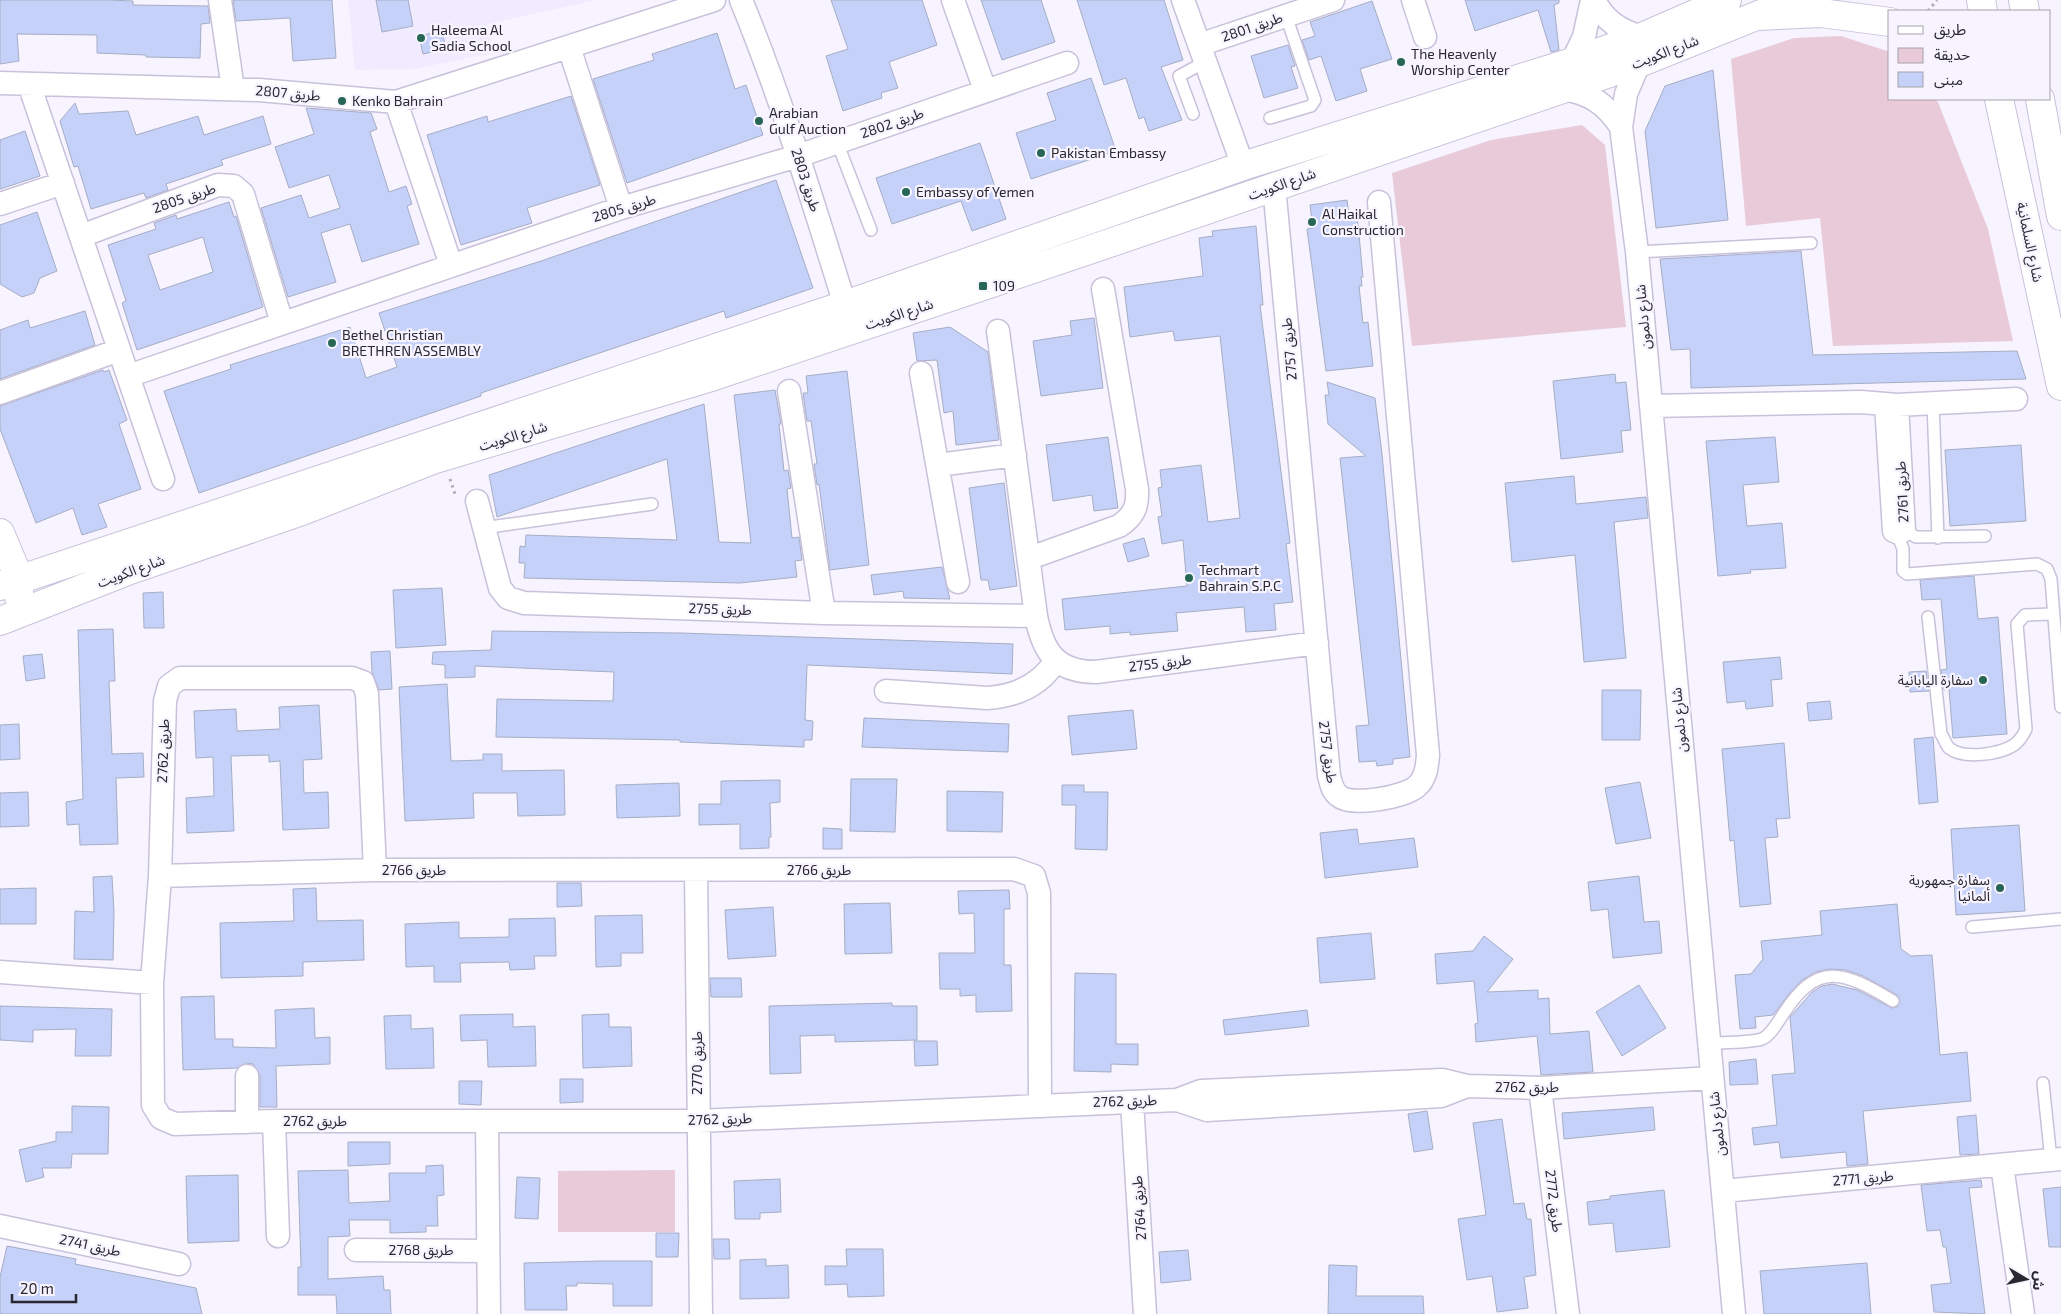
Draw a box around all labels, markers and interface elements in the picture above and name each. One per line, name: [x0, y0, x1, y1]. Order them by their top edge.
street label: طريق 2801: [1219, 8, 1285, 47]
legend: [1888, 10, 2051, 100]
text: طريق: [1934, 20, 1966, 40]
place label: Haleema Al Sadia School: [431, 21, 513, 54]
street label: شارع الكويت: [1629, 31, 1702, 75]
marker: Haleema Al Sadia School: [415, 32, 427, 44]
place label: The Heavenly Worship Center: [1411, 45, 1510, 78]
text: حديقة: [1934, 45, 1970, 63]
marker: The Heavenly Worship Center: [1395, 56, 1407, 68]
text: مبنى: [1934, 70, 1963, 89]
street label: طريق 2807: [255, 81, 321, 106]
place label: Kenko Bahrain: [352, 92, 443, 109]
marker: Kenko Bahrain: [336, 95, 348, 107]
place label: Arabian Gulf Auction: [769, 104, 846, 137]
street label: طريق 2802: [858, 104, 926, 143]
marker: Arabian Gulf Auction: [753, 115, 765, 127]
place label: Pakistan Embassy: [1051, 144, 1167, 161]
street label: طريق 2803: [786, 146, 825, 214]
marker: Pakistan Embassy: [1035, 147, 1047, 159]
street label: شارع الكويت: [1246, 164, 1319, 206]
street label: طريق 2805: [150, 179, 218, 218]
place label: Embassy of Yemen: [916, 183, 1034, 200]
marker: Embassy of Yemen: [900, 186, 912, 198]
street label: طريق 2805: [590, 190, 658, 227]
street label: شارع السلمانية: [2011, 200, 2047, 284]
place label: Al Haikal Construction: [1322, 205, 1404, 238]
marker: Al Haikal Construction: [1306, 216, 1318, 228]
place label: 109: [993, 277, 1015, 294]
marker: 109: [977, 280, 989, 292]
street label: شارع دلمون: [1631, 284, 1657, 350]
street label: شارع الكويت: [863, 295, 936, 335]
street label: طريق 2757: [1277, 317, 1302, 381]
place label: Bethel Christian BRETHREN ASSEMBLY: [342, 326, 481, 359]
marker: Bethel Christian BRETHREN ASSEMBLY: [326, 337, 338, 349]
street label: شارع الكويت: [477, 417, 550, 457]
street label: طريق 2761: [1891, 461, 1914, 523]
street label: شارع الكويت: [95, 550, 168, 593]
place label: Techmart Bahrain S.P.C: [1199, 561, 1281, 594]
marker: Techmart Bahrain S.P.C: [1183, 572, 1195, 584]
street label: طريق 2755: [688, 599, 752, 620]
street label: طريق 2755: [1127, 650, 1193, 677]
place label: سفارة اليابانية: [1898, 671, 1973, 689]
marker: سفارة اليابانية: [1977, 674, 1989, 686]
street label: شارع دلمون: [1667, 687, 1693, 753]
street label: طريق 2762: [153, 719, 174, 783]
street label: طريق 2757: [1314, 720, 1341, 785]
street label: طريق 2766: [382, 861, 446, 880]
street label: طريق 2766: [787, 861, 851, 880]
place label: سفارة جمهورية ألمانيا: [1909, 871, 1990, 904]
marker: سفارة جمهورية ألمانيا: [1994, 882, 2006, 894]
street label: طريق 2770: [688, 1031, 707, 1095]
street label: طريق 2762: [1495, 1078, 1559, 1097]
street label: طريق 2762: [1093, 1091, 1157, 1112]
street label: شارع دلمون: [1705, 1091, 1731, 1157]
street label: طريق 2762: [688, 1109, 752, 1130]
street label: طريق 2762: [283, 1112, 347, 1131]
street label: طريق 2771: [1832, 1166, 1894, 1191]
street label: طريق 2772: [1540, 1168, 1567, 1234]
street label: طريق 2764: [1128, 1175, 1151, 1241]
street label: طريق 2741: [57, 1230, 122, 1261]
street label: طريق 2768: [389, 1241, 453, 1260]
north arrow: [2001, 1254, 2051, 1304]
text: ش: [2029, 1270, 2049, 1292]
scale bar: [12, 1272, 76, 1304]
text: 20 m: [20, 1279, 54, 1297]

